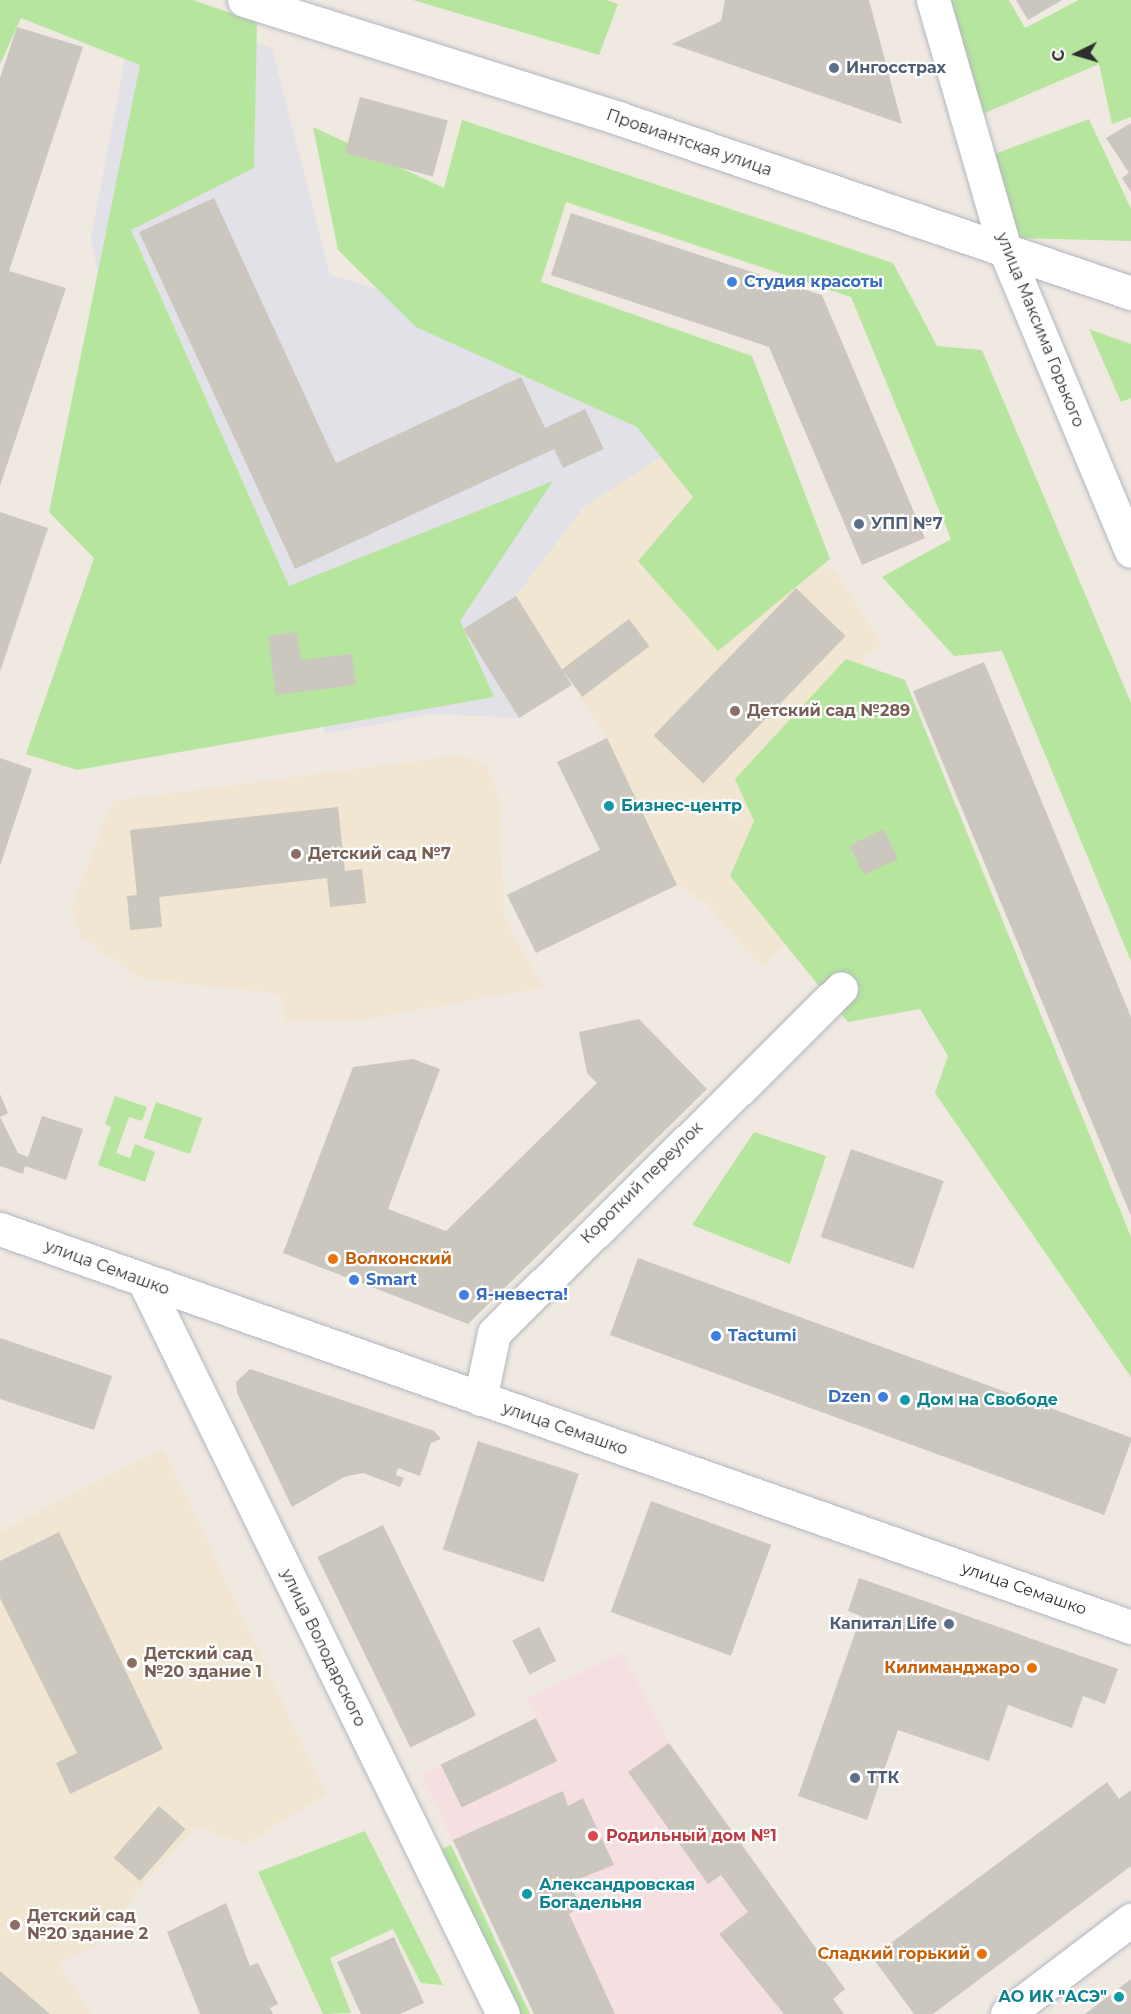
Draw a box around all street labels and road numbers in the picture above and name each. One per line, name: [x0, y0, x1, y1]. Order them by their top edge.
street label: Провиантская улица: [604, 106, 774, 180]
street label: улица Максима Горького: [992, 230, 1088, 430]
street label: Короткий переулок: [577, 1118, 707, 1248]
street label: улица Семашко: [42, 1237, 172, 1299]
street label: улица Семашко: [500, 1399, 630, 1459]
street label: улица Семашко: [959, 1559, 1089, 1619]
street label: улица Володарского: [276, 1566, 370, 1730]

